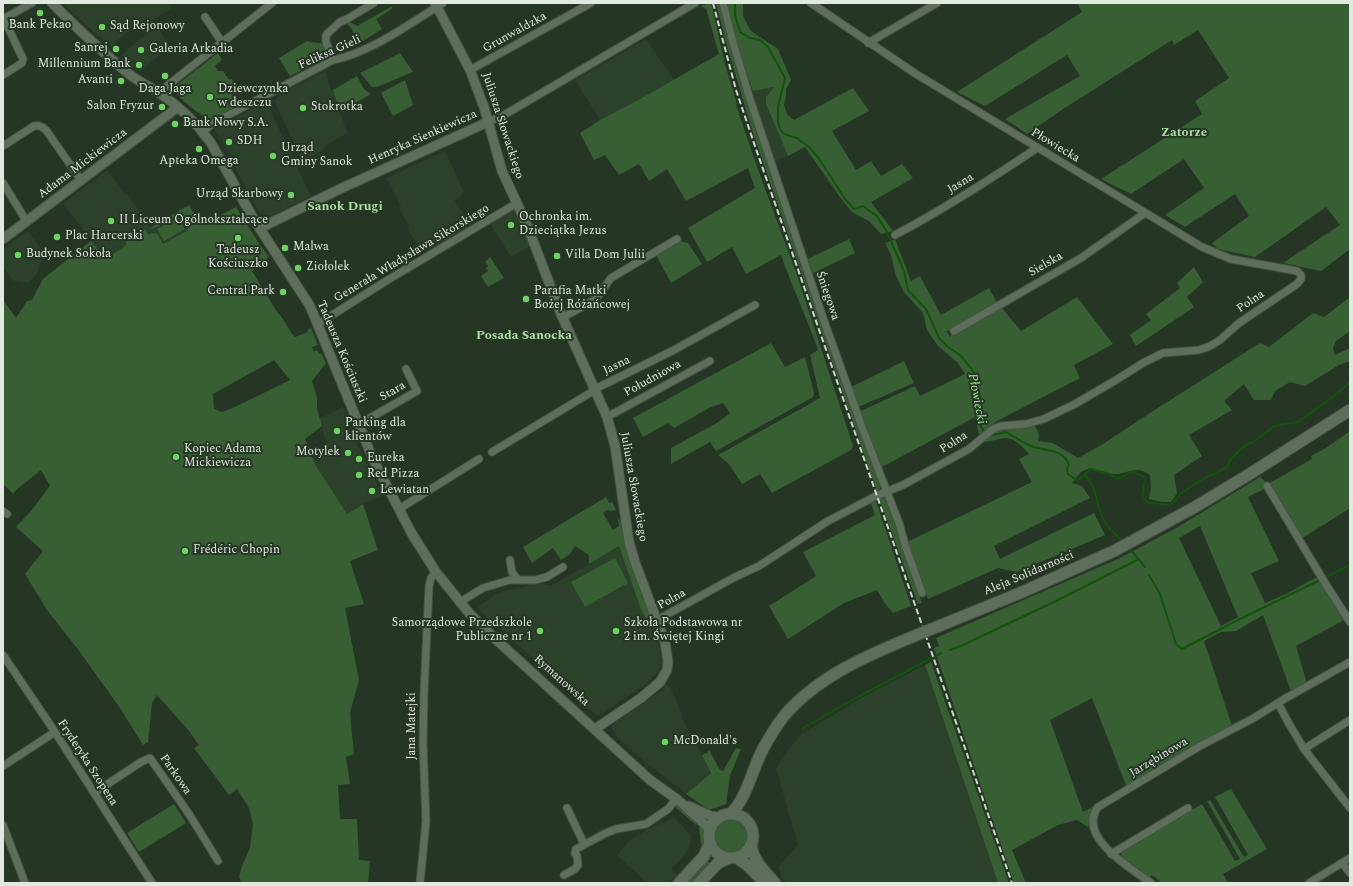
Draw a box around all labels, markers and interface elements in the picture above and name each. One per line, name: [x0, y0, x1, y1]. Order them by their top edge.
marker: Bank Pekao: [35, 8, 45, 18]
street label: Grunwaldzka: [481, 10, 549, 56]
place label: Bank Pekao: [9, 19, 71, 33]
place label: Sąd Rejonowy: [110, 20, 184, 34]
marker: Sąd Rejonowy: [97, 22, 107, 32]
street label: Feliksa Gieli: [297, 33, 363, 73]
place label: Sanrej: [74, 42, 108, 56]
place label: Galeria Arkadia: [149, 43, 233, 57]
marker: Sanrej: [111, 44, 121, 54]
marker: Galeria Arkadia: [136, 45, 146, 55]
place label: Millennium Bank: [38, 58, 131, 72]
marker: Millennium Bank: [134, 60, 144, 70]
marker: Daga Jaga: [160, 71, 170, 81]
street label: Juliusza Słowackiego: [478, 71, 526, 181]
place label: Avanti: [78, 74, 113, 88]
marker: Avanti: [116, 76, 126, 86]
place label: Daga Jaga: [139, 83, 191, 97]
place label: Dziewczynka w deszczu: [218, 83, 288, 111]
marker: Dziewczynka w deszczu: [205, 92, 215, 102]
place label: Salon Fryzur: [87, 100, 154, 114]
place label: Stokrotka: [311, 101, 363, 115]
marker: Salon Fryzur: [157, 102, 167, 112]
marker: Stokrotka: [298, 103, 308, 113]
street label: Henryka Sienkiewicza: [366, 108, 480, 168]
place label: Bank Nowy S.A.: [183, 117, 269, 131]
marker: Bank Nowy S.A.: [170, 119, 180, 129]
district label: Zatorze: [1161, 125, 1207, 141]
street label: Adama Mickiewicza: [36, 126, 130, 202]
street label: Płowiecka: [1028, 126, 1082, 166]
place label: SDH: [237, 135, 262, 149]
marker: SDH: [224, 137, 234, 147]
place label: Urząd Gminy Sanok: [281, 142, 352, 170]
marker: Apteka Omega: [194, 144, 204, 154]
marker: Urząd Gminy Sanok: [268, 151, 278, 161]
place label: Apteka Omega: [159, 155, 239, 169]
street label: Jasna: [945, 171, 977, 197]
place label: Urząd Skarbowy: [196, 188, 283, 202]
marker: Urząd Skarbowy: [286, 190, 296, 200]
district label: Sanok Drugi: [307, 199, 383, 215]
street label: Generała Władysława Sikorskiego: [332, 202, 492, 306]
place label: Ochronka im. Dzieciątka Jezus: [519, 211, 607, 239]
place label: II Liceum Ogólnokształcące: [119, 214, 268, 228]
marker: II Liceum Ogólnokształcące: [106, 216, 116, 226]
marker: Ochronka im. Dzieciątka Jezus: [506, 220, 516, 230]
place label: Plac Harcerski: [65, 230, 143, 244]
marker: Plac Harcerski: [52, 232, 62, 242]
marker: Tadeusz Kościuszko: [233, 233, 243, 243]
place label: Malwa: [293, 241, 329, 255]
marker: Malwa: [280, 243, 290, 253]
place label: Tadeusz Kościuszko: [208, 244, 268, 272]
place label: Budynek Sokoła: [26, 248, 111, 262]
place label: Villa Dom Julii: [565, 249, 645, 263]
marker: Budynek Sokoła: [13, 250, 23, 260]
street label: Sielska: [1026, 250, 1066, 280]
marker: Villa Dom Julii: [552, 251, 562, 261]
place label: Ziołolek: [306, 261, 350, 275]
marker: Ziołolek: [293, 263, 303, 273]
street label: Śniegowa: [812, 270, 842, 322]
place label: Central Park: [207, 285, 275, 299]
place label: Parafia Matki Bożej Różańcowej: [534, 285, 630, 313]
marker: Central Park: [278, 287, 288, 297]
street label: Polna: [1234, 288, 1268, 316]
marker: Parafia Matki Bożej Różańcowej: [521, 294, 531, 304]
street label: Tadeusza Kościuszki: [313, 299, 369, 405]
district label: Posada Sanocka: [476, 328, 572, 344]
street label: Jasna: [601, 353, 633, 379]
street label: Południowa: [622, 357, 684, 401]
water label: Płowiecki: [963, 372, 989, 426]
street label: Stara: [378, 379, 408, 405]
place label: Parking dla klientów: [345, 417, 406, 445]
marker: Parking dla klientów: [332, 426, 342, 436]
street label: Polna: [937, 429, 971, 457]
street label: Juliusza Słowackiego: [616, 431, 650, 543]
place label: Kopiec Adama Mickiewicza: [184, 443, 261, 471]
place label: Motylek: [296, 446, 340, 460]
marker: Motylek: [343, 448, 353, 458]
marker: Kopiec Adama Mickiewicza: [171, 452, 181, 462]
place label: Eureka: [367, 452, 405, 466]
marker: Eureka: [354, 454, 364, 464]
place label: Red Pizza: [367, 468, 419, 482]
marker: Red Pizza: [354, 470, 364, 480]
place label: Lewiatan: [380, 484, 429, 498]
marker: Lewiatan: [367, 486, 377, 496]
place label: Frédéric Chopin: [193, 544, 280, 558]
marker: Frédéric Chopin: [180, 546, 190, 556]
street label: Aleja Solidarności: [982, 548, 1076, 600]
street label: Polna: [655, 586, 689, 614]
place label: Samorządowe Przedszkole Publiczne nr 1: [392, 617, 532, 645]
place label: Szkoła Podstawowa nr 2 im. Świętej Kingi: [624, 617, 742, 645]
marker: Samorządowe Przedszkole Publiczne nr 1: [535, 626, 545, 636]
marker: Szkoła Podstawowa nr 2 im. Świętej Kingi: [611, 626, 621, 636]
street label: Rymanowska: [530, 652, 592, 710]
street label: Jana Matejki: [406, 692, 420, 760]
street label: Fryderyka Szopena: [54, 717, 120, 809]
place label: McDonald's: [673, 735, 737, 749]
street label: Jarzębinowa: [1127, 735, 1191, 781]
marker: McDonald's: [660, 737, 670, 747]
street label: Parkowa: [156, 752, 194, 798]

